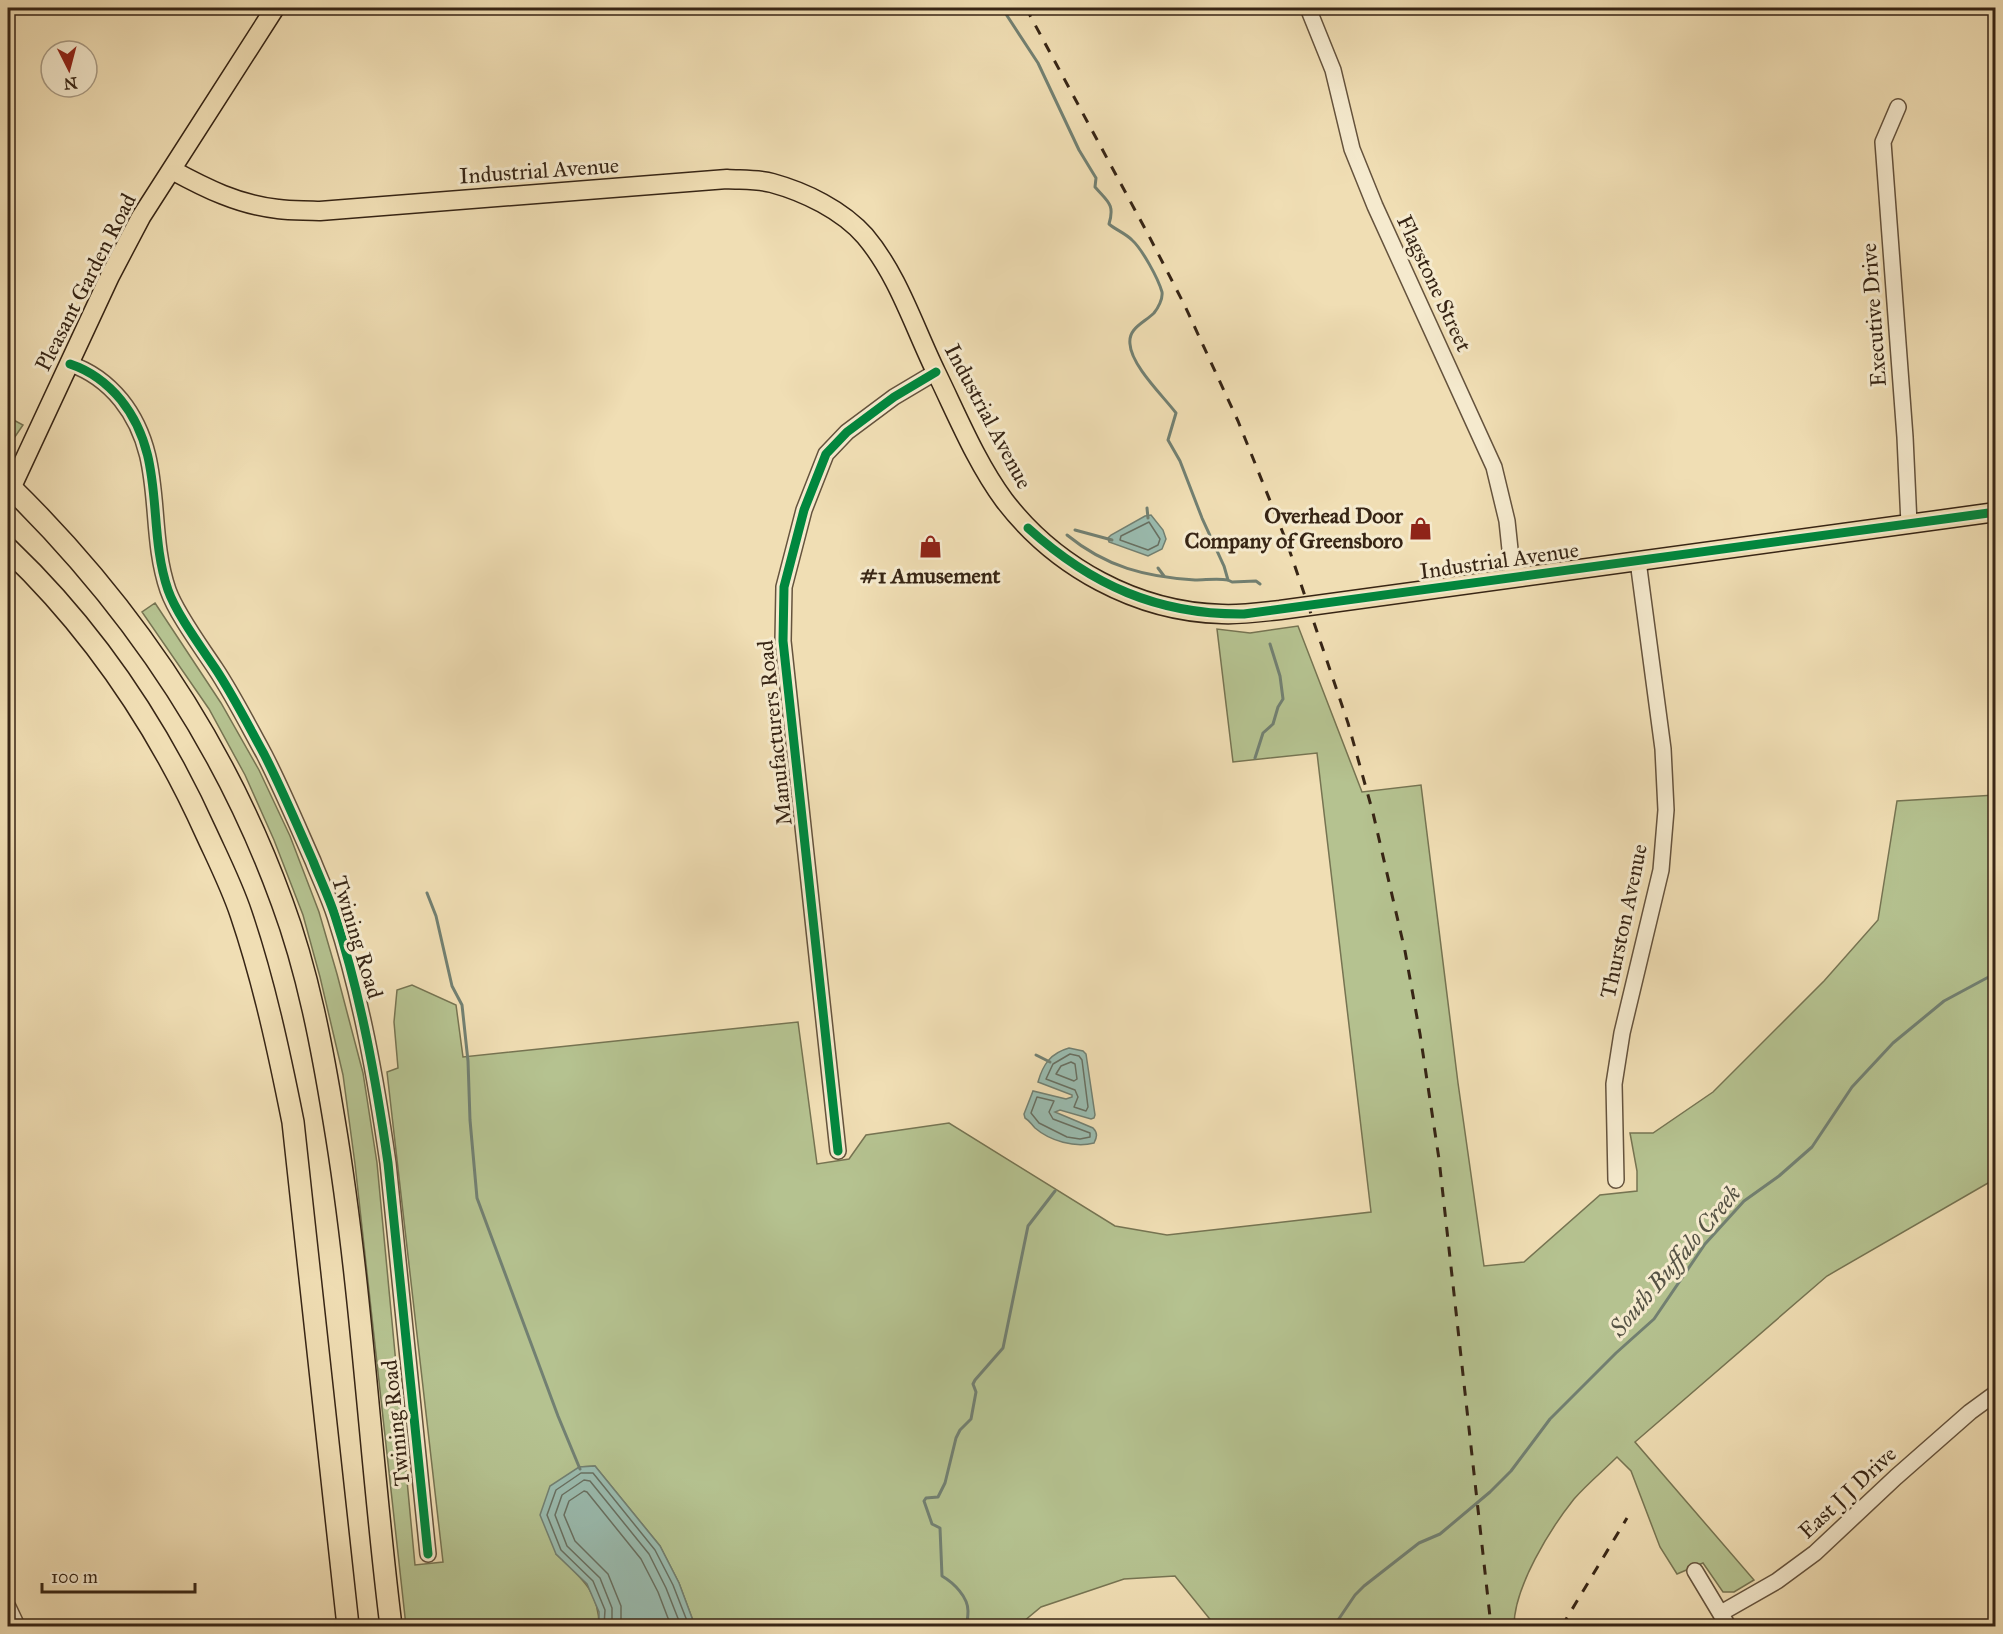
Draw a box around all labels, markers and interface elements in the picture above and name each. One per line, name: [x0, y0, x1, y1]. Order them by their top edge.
north arrow: [39, 39, 99, 99]
text: N: [62, 73, 78, 94]
street label: Industrial Avenue: [458, 151, 620, 190]
street label: Pleasant Garden Road: [29, 189, 142, 376]
street label: Flagstone Street: [1391, 211, 1478, 356]
street label: Executive Drive: [1855, 242, 1892, 388]
street label: Industrial Avenue: [939, 339, 1038, 493]
place label: Overhead Door Company of Greensboro: [1184, 502, 1404, 554]
shop icon: Overhead Door Company of Greensboro: [1408, 515, 1434, 541]
shop icon: #1 Amusement: [917, 533, 943, 559]
street label: Industrial Avenue: [1418, 536, 1580, 585]
place label: #1 Amusement: [860, 562, 1001, 589]
street label: Manufacturers Road: [751, 639, 798, 827]
street label: Thurston Avenue: [1594, 842, 1653, 1001]
street label: Twining Road: [326, 872, 389, 1002]
water label: South Buffalo Creek: [1602, 1179, 1748, 1344]
street label: Twining Road: [375, 1358, 416, 1487]
street label: East J J Drive: [1793, 1440, 1902, 1544]
scale bar: [42, 1556, 195, 1594]
text: 100 m: [51, 1566, 98, 1588]

